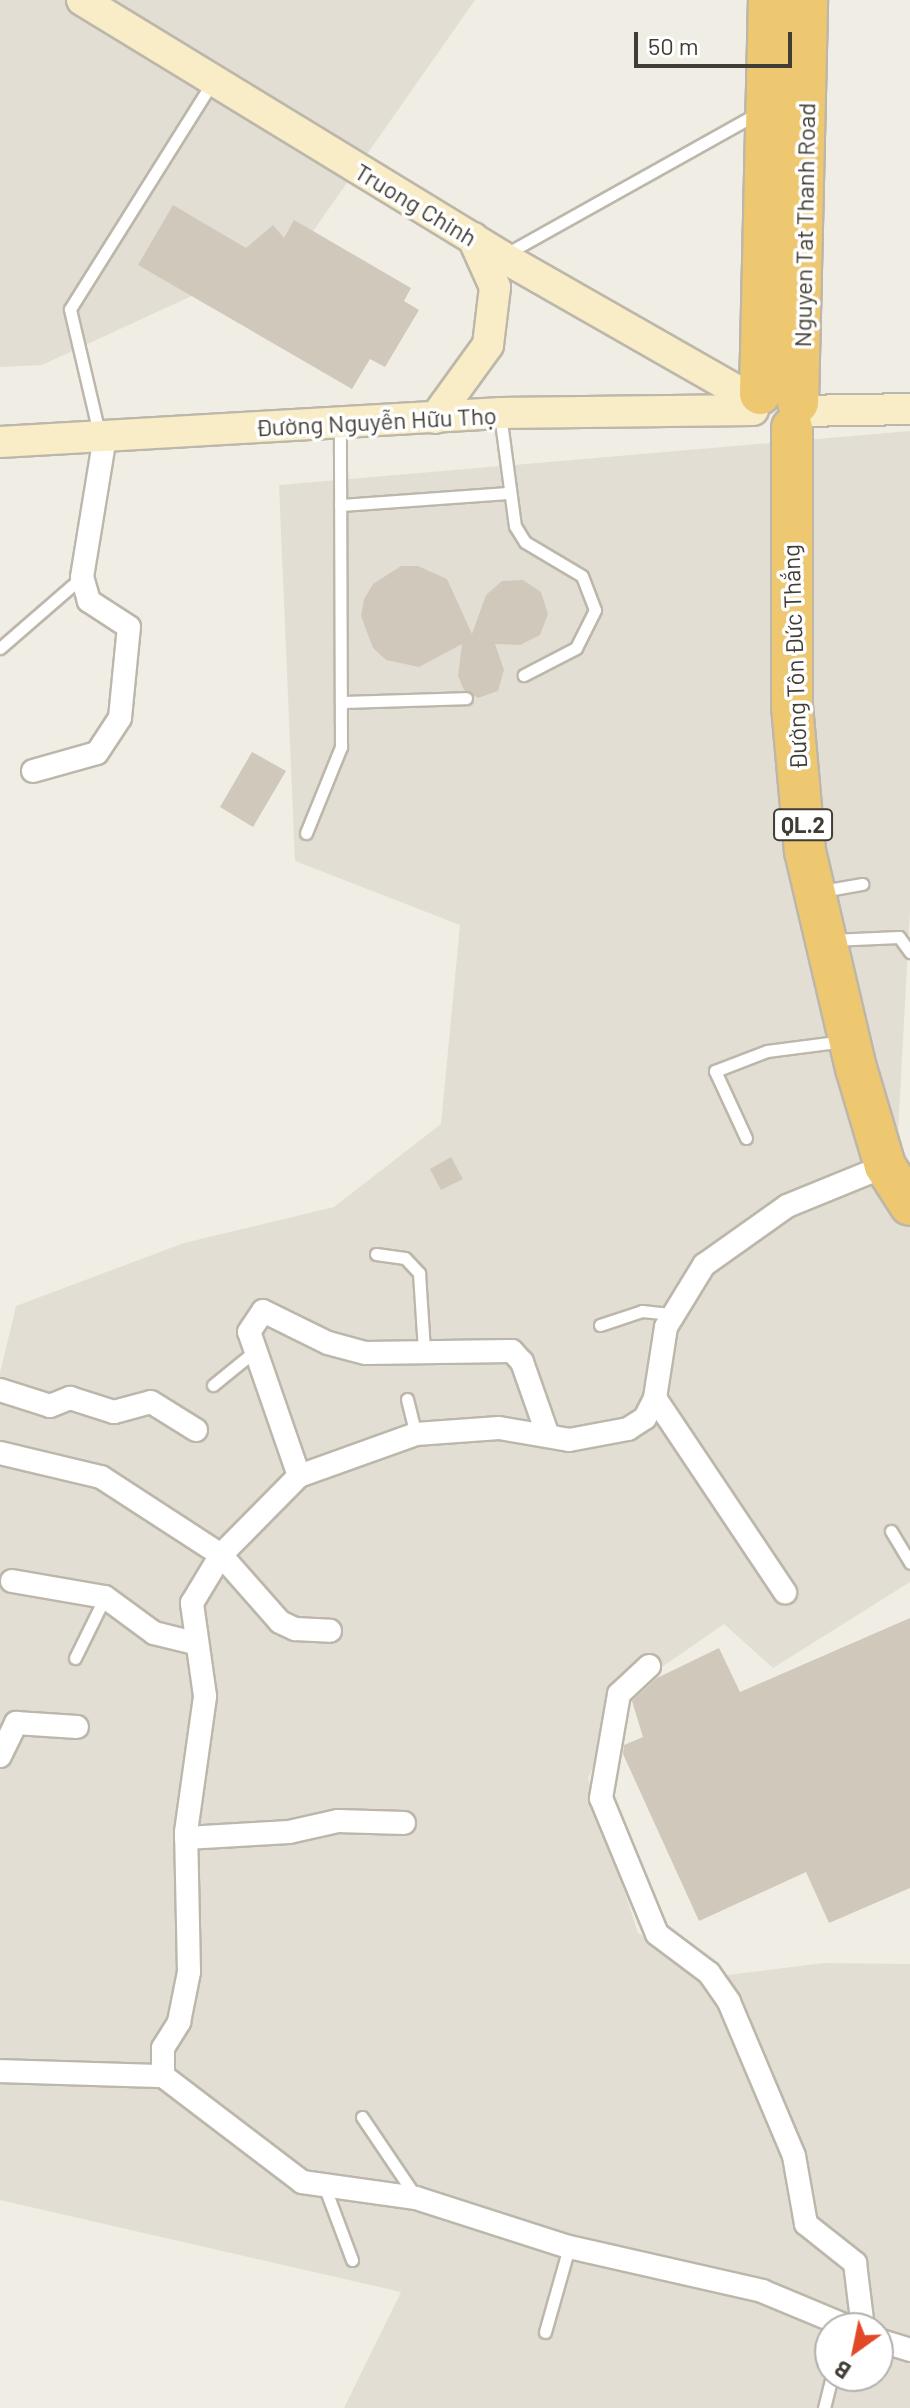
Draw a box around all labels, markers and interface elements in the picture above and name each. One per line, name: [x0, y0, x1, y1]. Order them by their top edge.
scale bar: [638, 16, 796, 66]
text: 50 m: [648, 31, 699, 60]
street label: Nguyen Tat Thanh Road: [787, 102, 821, 348]
street label: Truong Chinh: [350, 156, 482, 252]
street label: Đường Nguyễn Hữu Thọ: [255, 400, 497, 442]
street label: Đường Tôn Đức Thắng: [776, 544, 812, 770]
road number: QL.2: [773, 807, 833, 843]
north arrow: [814, 2312, 894, 2392]
text: B: [829, 2356, 855, 2385]

